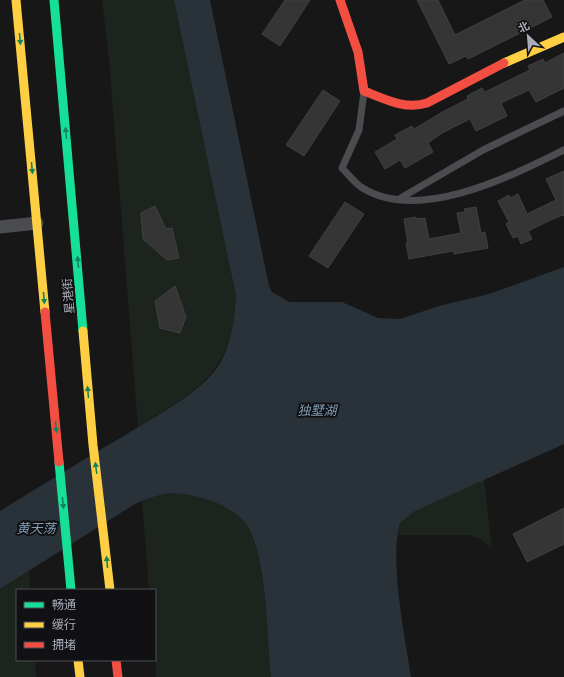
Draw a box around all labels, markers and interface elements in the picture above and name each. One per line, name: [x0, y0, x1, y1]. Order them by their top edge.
north arrow: [508, 16, 548, 56]
text: 北: [516, 18, 532, 36]
one-way arrow: [16, 33, 23, 45]
one-way arrow: [63, 127, 69, 139]
one-way arrow: [28, 162, 35, 174]
one-way arrow: [74, 256, 81, 268]
street label: 星港街: [59, 277, 77, 315]
one-way arrow: [40, 292, 47, 304]
one-way arrow: [85, 386, 92, 398]
water label: 独墅湖: [297, 402, 338, 418]
one-way arrow: [52, 421, 59, 433]
one-way arrow: [93, 462, 99, 474]
one-way arrow: [60, 497, 66, 509]
water label: 黄天荡: [16, 520, 57, 536]
one-way arrow: [104, 556, 111, 568]
legend: [16, 589, 156, 661]
text: 畅通: [52, 597, 76, 612]
text: 缓行: [52, 617, 76, 632]
text: 拥堵: [52, 637, 76, 652]

